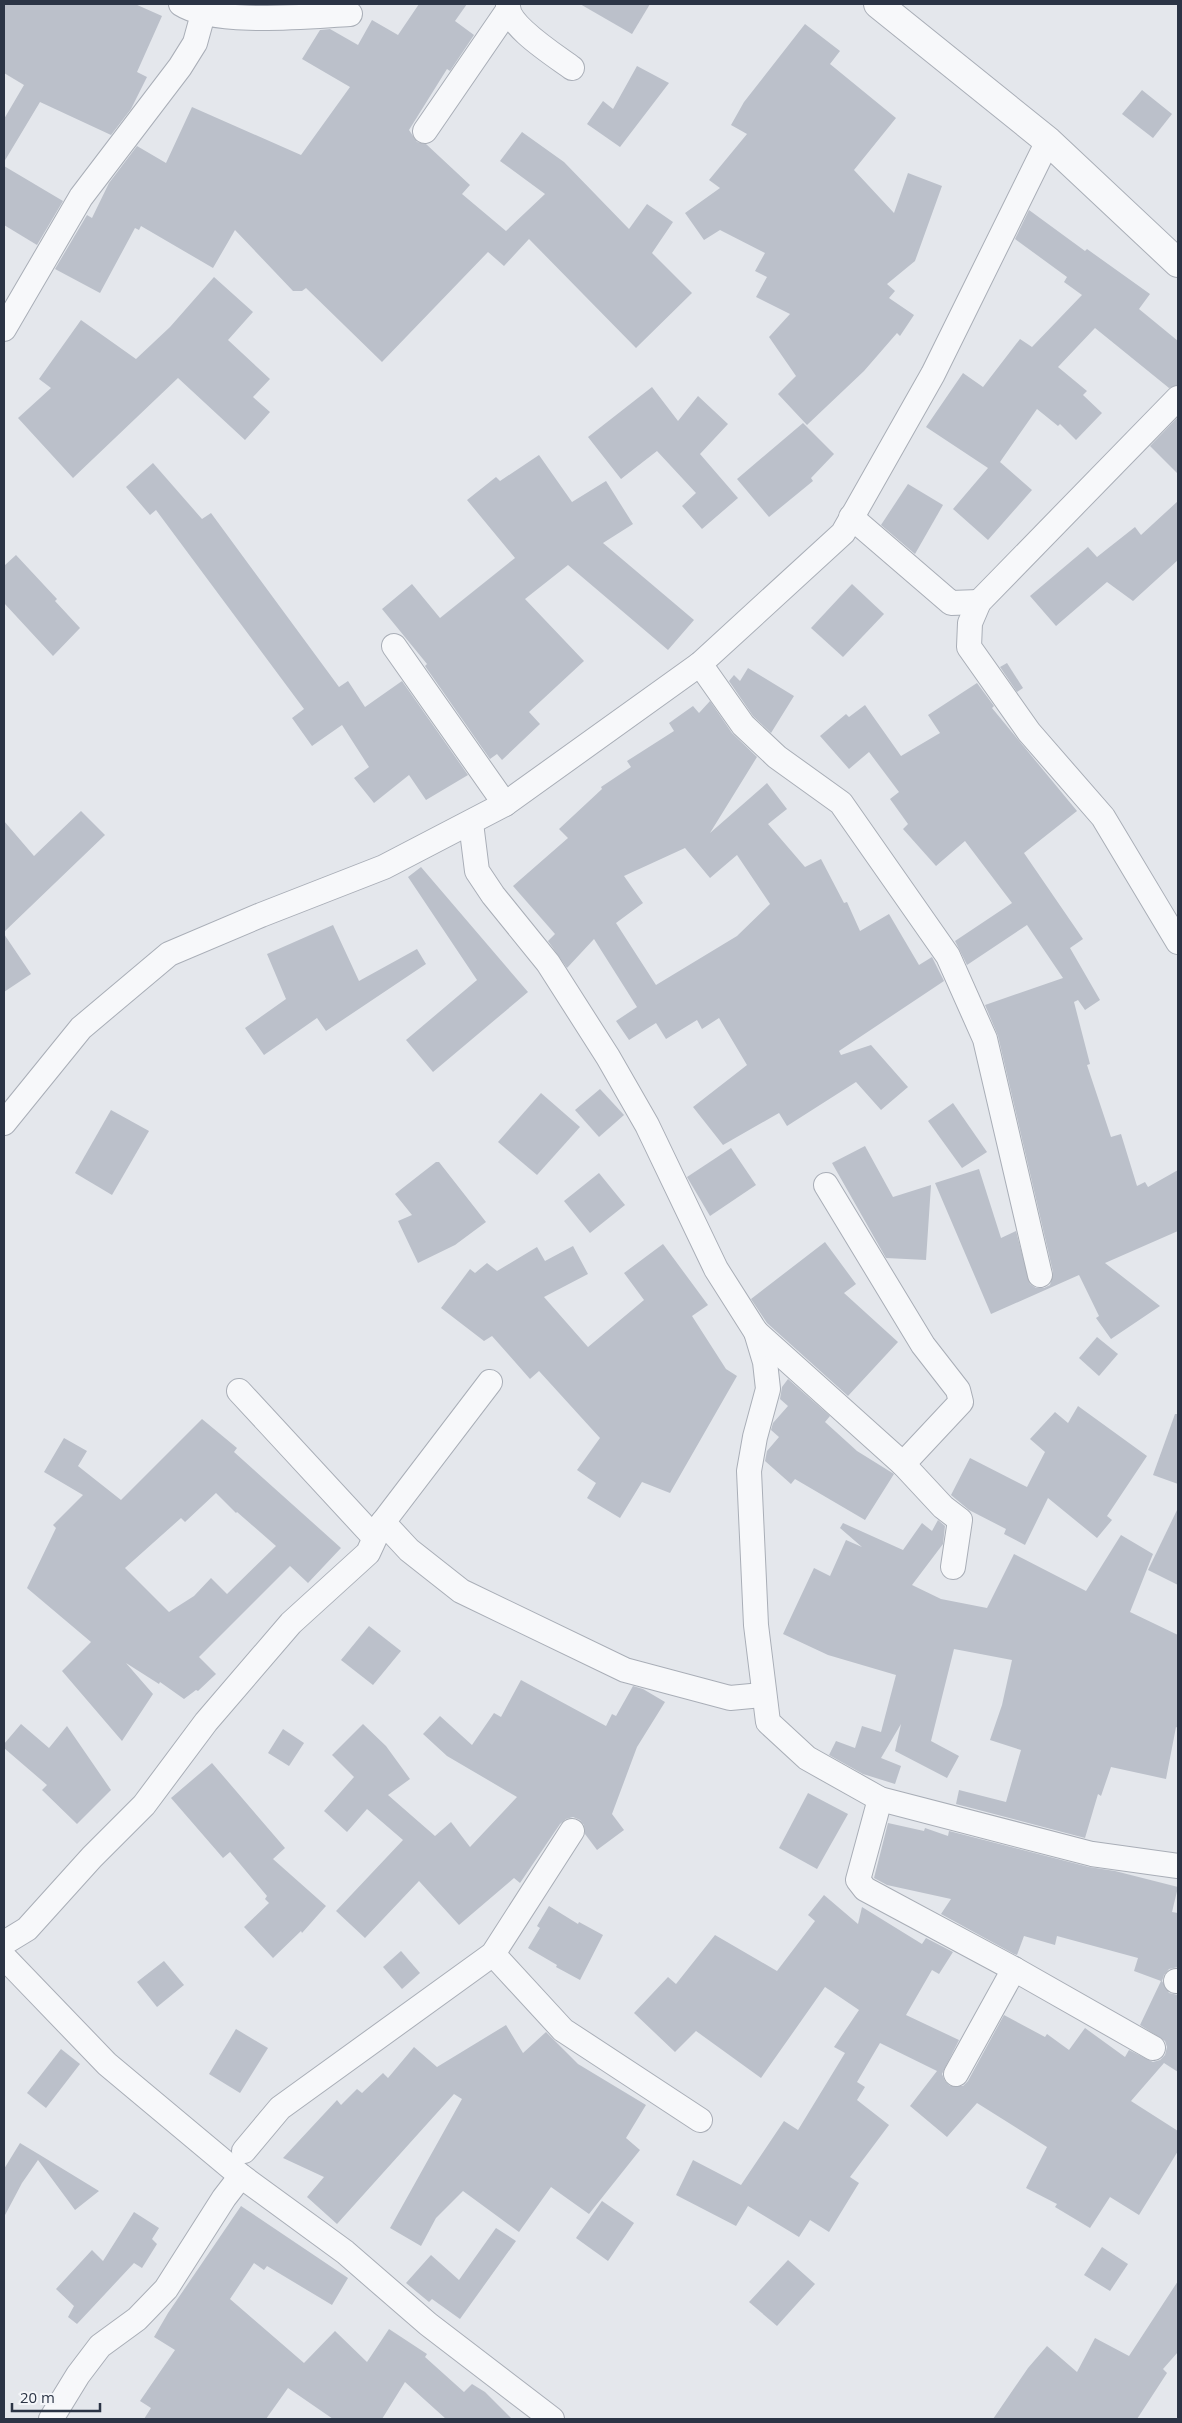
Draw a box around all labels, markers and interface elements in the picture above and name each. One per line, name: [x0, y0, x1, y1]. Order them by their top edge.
scale bar: [12, 2380, 100, 2412]
text: 20 m: [20, 2387, 55, 2407]

